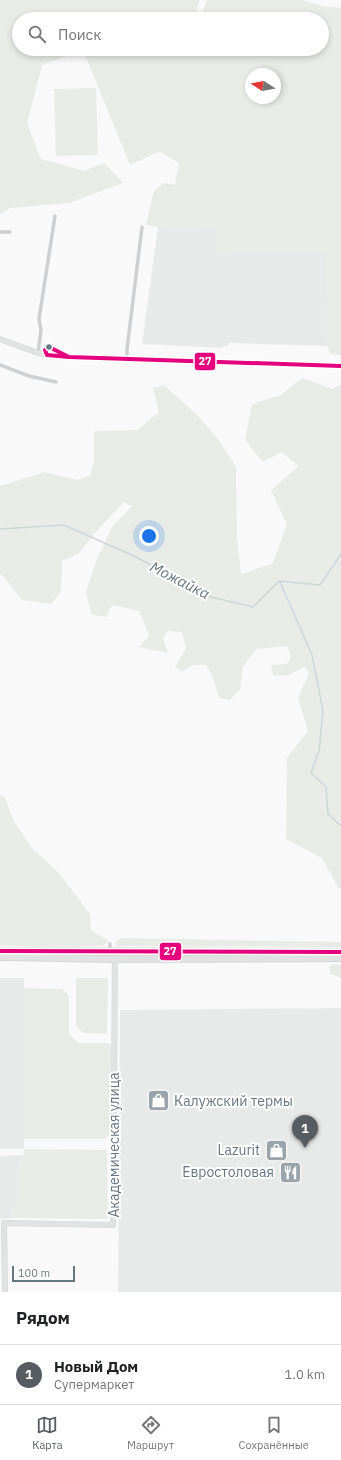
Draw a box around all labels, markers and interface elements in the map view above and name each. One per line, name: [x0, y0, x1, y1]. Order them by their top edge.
search box: [12, 12, 329, 56]
icon: search: [26, 23, 48, 45]
text: Поиск: [58, 25, 101, 44]
north arrow: [245, 68, 281, 104]
unlabelled marker: [44, 342, 54, 352]
line badge: 27: [194, 352, 216, 371]
text: 27: [198, 354, 212, 368]
your location: [139, 526, 159, 546]
water label: Можайка: [147, 557, 213, 603]
line badge: 27: [159, 942, 182, 961]
text: 27: [163, 944, 177, 958]
street label: Академическая улица: [105, 1072, 123, 1218]
shop icon: Калужский термы: [145, 1088, 171, 1114]
place label: Калужский термы: [174, 1092, 293, 1110]
pin: 1: [292, 1115, 318, 1148]
shop icon: Lazurit: [263, 1137, 289, 1163]
place label: Lazurit: [218, 1141, 260, 1159]
restaurant icon: Евростоловая: [277, 1159, 303, 1185]
place label: Евростоловая: [182, 1163, 274, 1181]
scale bar: [12, 1264, 75, 1283]
text: 100 m: [18, 1266, 50, 1280]
text: Рядом: [16, 1307, 70, 1329]
text: Новый Дом: [54, 1357, 138, 1376]
text: 1: [25, 1366, 33, 1383]
text: 1.0 km: [285, 1366, 325, 1383]
text: Супермаркет: [54, 1376, 134, 1393]
tab: Карта: [32, 1414, 63, 1452]
tab: Маршрут: [127, 1414, 174, 1452]
tab: Сохранённые: [239, 1414, 309, 1452]

